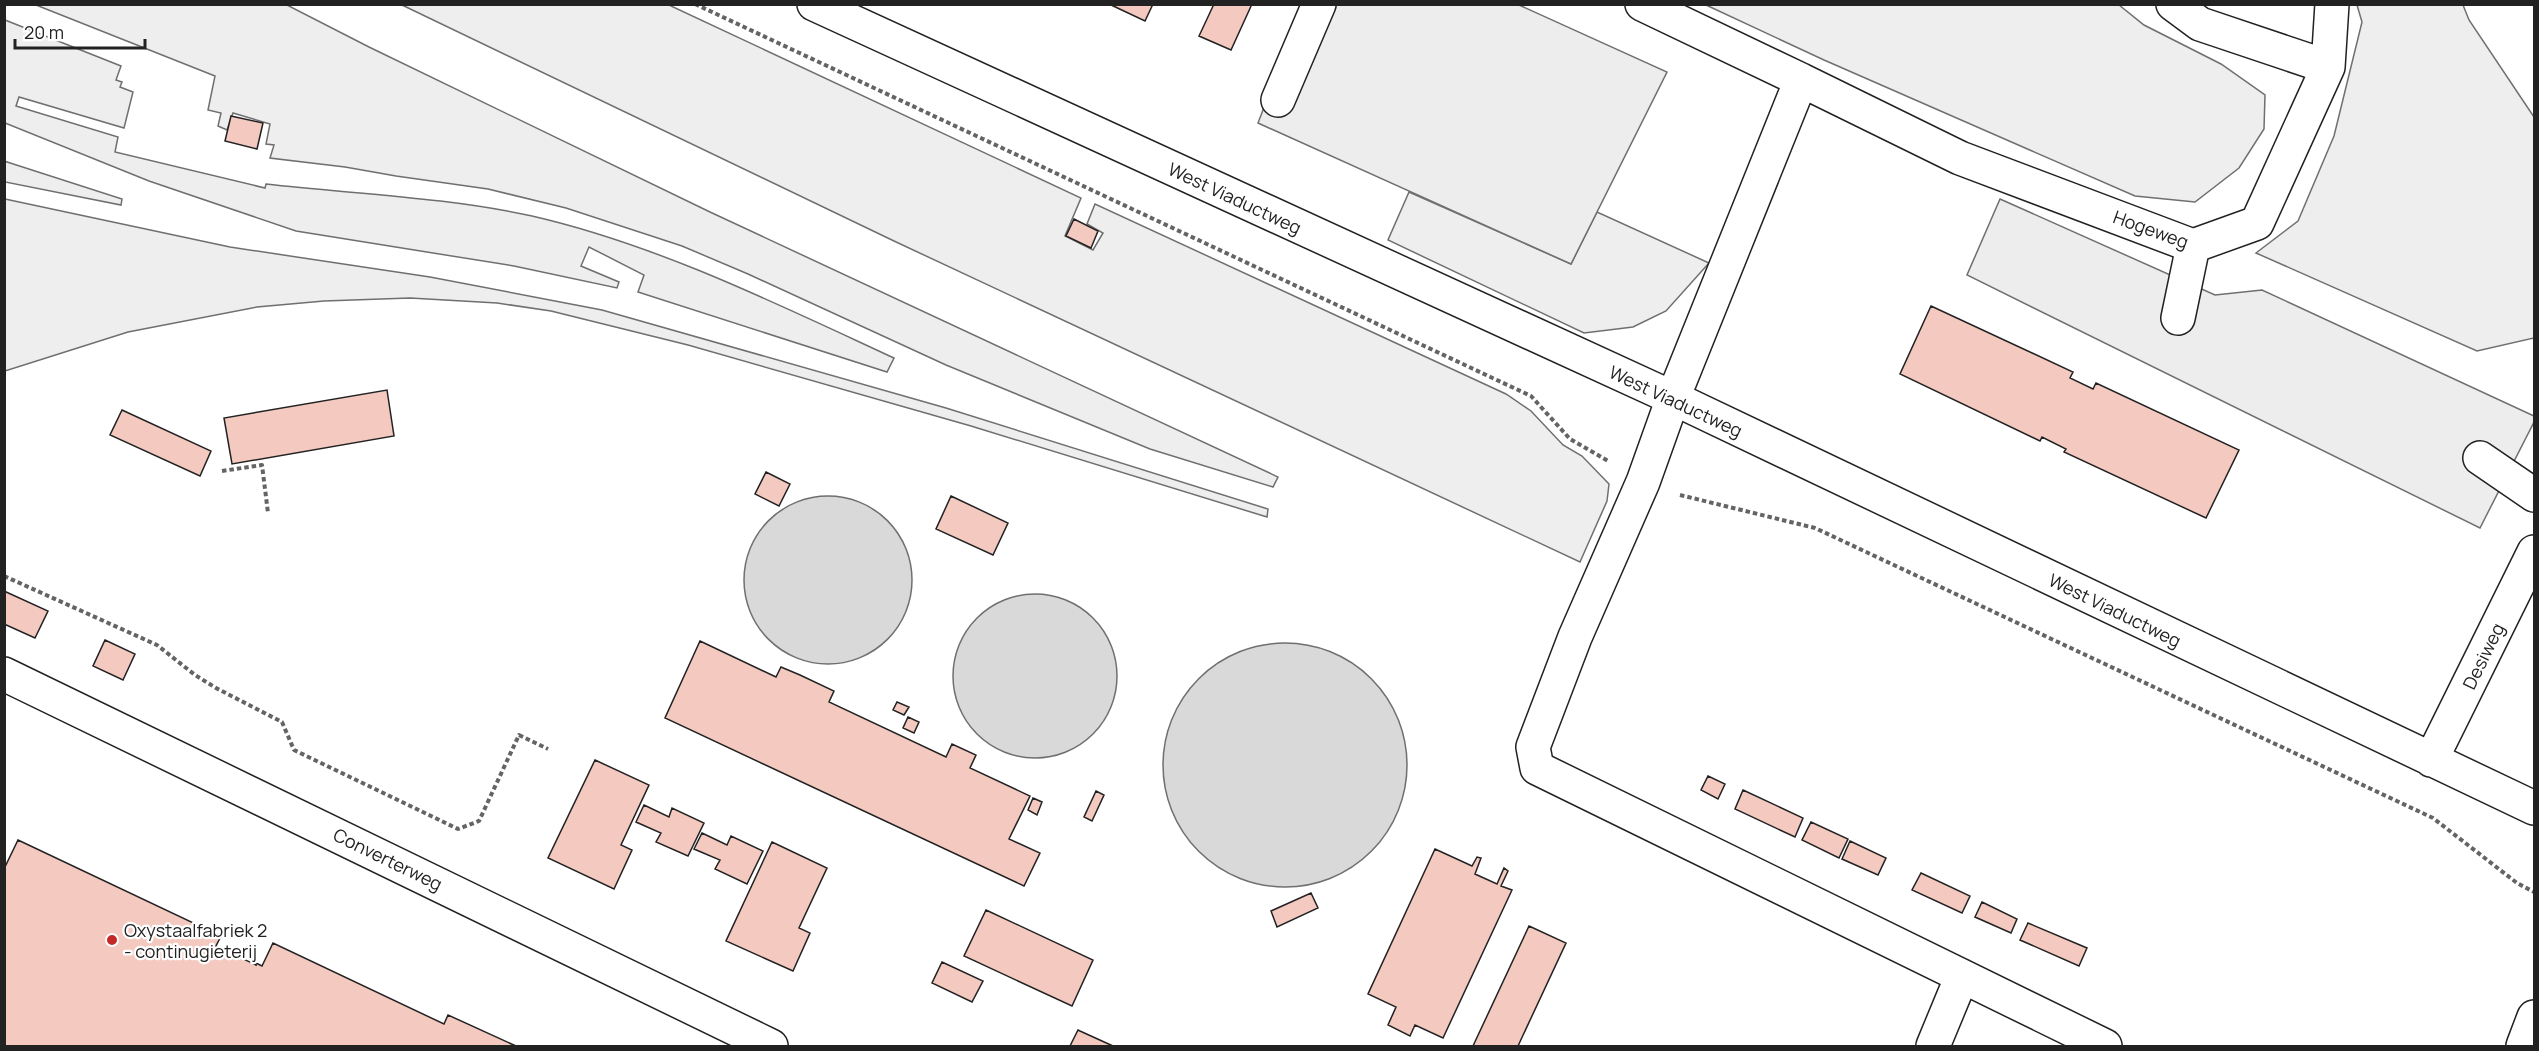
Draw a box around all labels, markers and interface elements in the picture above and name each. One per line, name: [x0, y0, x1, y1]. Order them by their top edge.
scale bar: [15, 12, 146, 50]
text: 20 m: [24, 20, 64, 44]
street label: West Viaductweg: [1164, 157, 1306, 239]
street label: Hogeweg: [2110, 204, 2192, 254]
street label: West Viaductweg: [1605, 360, 1747, 442]
street label: West Viaductweg: [2045, 568, 2185, 652]
street label: Desiweg: [2457, 619, 2509, 693]
street label: Converterweg: [329, 822, 447, 896]
place label: Oxystaalfabriek 2 - continugieterij: [124, 918, 267, 963]
marker: Oxystaalfabriek 2 - continugieterij: [105, 933, 119, 947]

